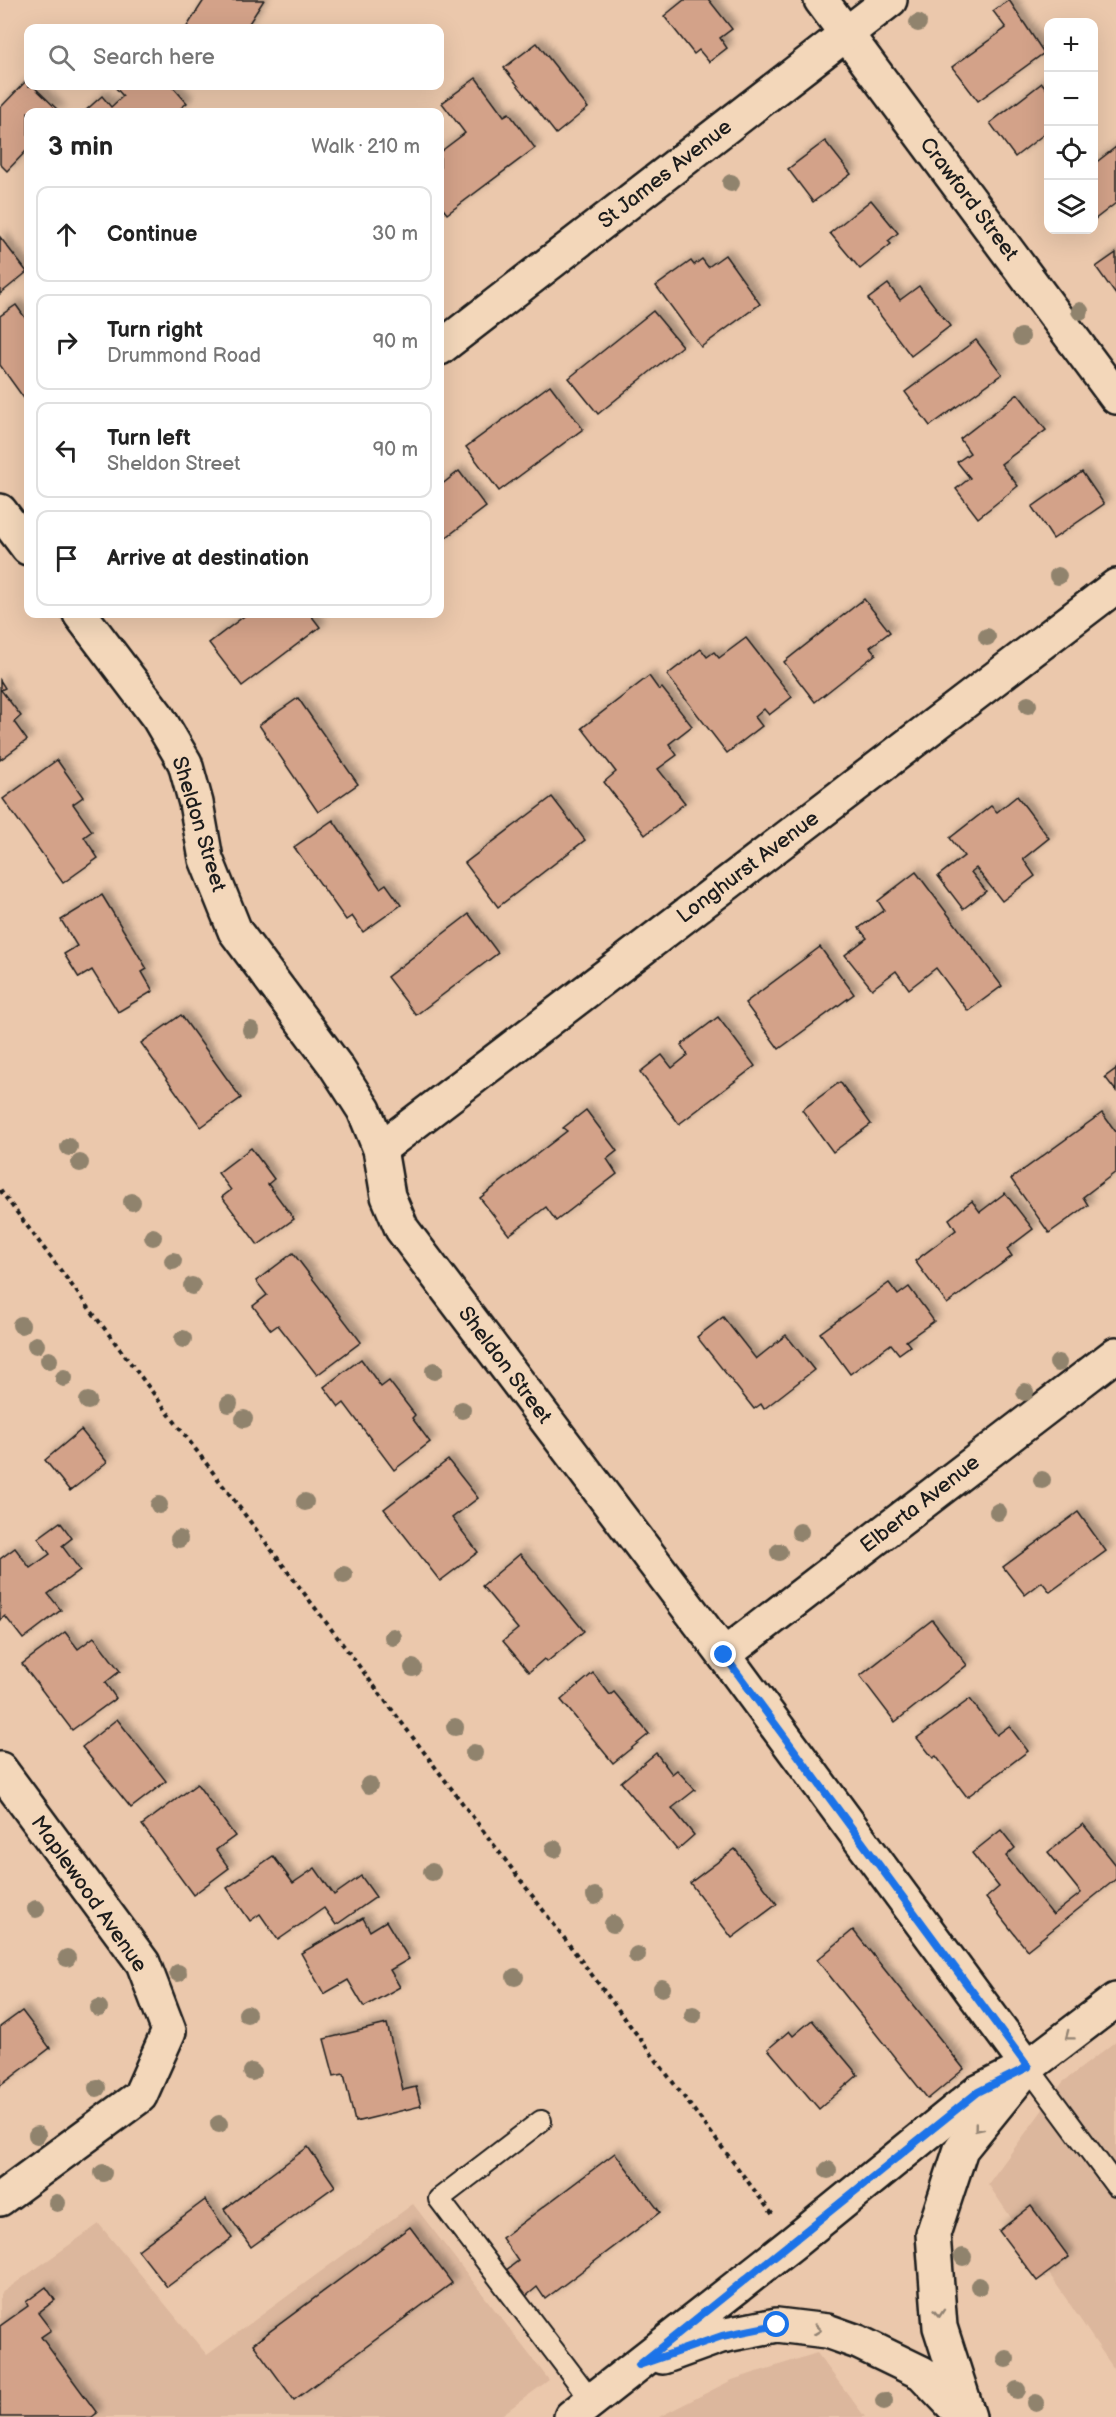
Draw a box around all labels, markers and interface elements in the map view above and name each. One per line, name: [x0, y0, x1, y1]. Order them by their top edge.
map controls: [1044, 18, 1098, 234]
button: +: [1044, 18, 1098, 72]
search box: [24, 24, 444, 90]
icon: search: [45, 41, 78, 74]
text: Search here: [93, 44, 215, 71]
button: −: [1044, 72, 1098, 126]
street label: St James Avenue: [593, 114, 737, 234]
button: locate: [1044, 126, 1098, 180]
text: 3 min: [48, 132, 113, 163]
street label: Crawford Street: [915, 132, 1024, 266]
text: Walk · 210 m: [311, 135, 420, 159]
button: layers: [1044, 180, 1098, 234]
icon: ahead: [50, 218, 83, 251]
text: Continue: [107, 221, 197, 248]
text: 30 m: [372, 222, 418, 246]
text: Turn right: [107, 317, 203, 344]
icon: right: [50, 326, 83, 359]
text: 90 m: [373, 330, 418, 354]
text: Drummond Road: [107, 344, 261, 368]
text: Turn left: [107, 425, 191, 452]
icon: left: [50, 434, 83, 467]
text: 90 m: [373, 438, 418, 462]
text: Sheldon Street: [107, 452, 240, 476]
icon: arrive: [50, 542, 83, 575]
text: Arrive at destination: [107, 545, 309, 572]
street label: Sheldon Street: [167, 753, 232, 895]
street label: Longhurst Avenue: [672, 806, 824, 928]
street label: Sheldon Street: [453, 1302, 557, 1429]
street label: Elberta Avenue: [855, 1450, 985, 1558]
route end: [710, 1641, 736, 1667]
street label: Maplewood Avenue: [26, 1811, 152, 1977]
one-way arrow: [1065, 2028, 1076, 2039]
one-way arrow: [974, 2122, 985, 2133]
one-way arrow: [933, 2308, 946, 2317]
route start: [763, 2311, 789, 2337]
one-way arrow: [812, 2323, 821, 2336]

